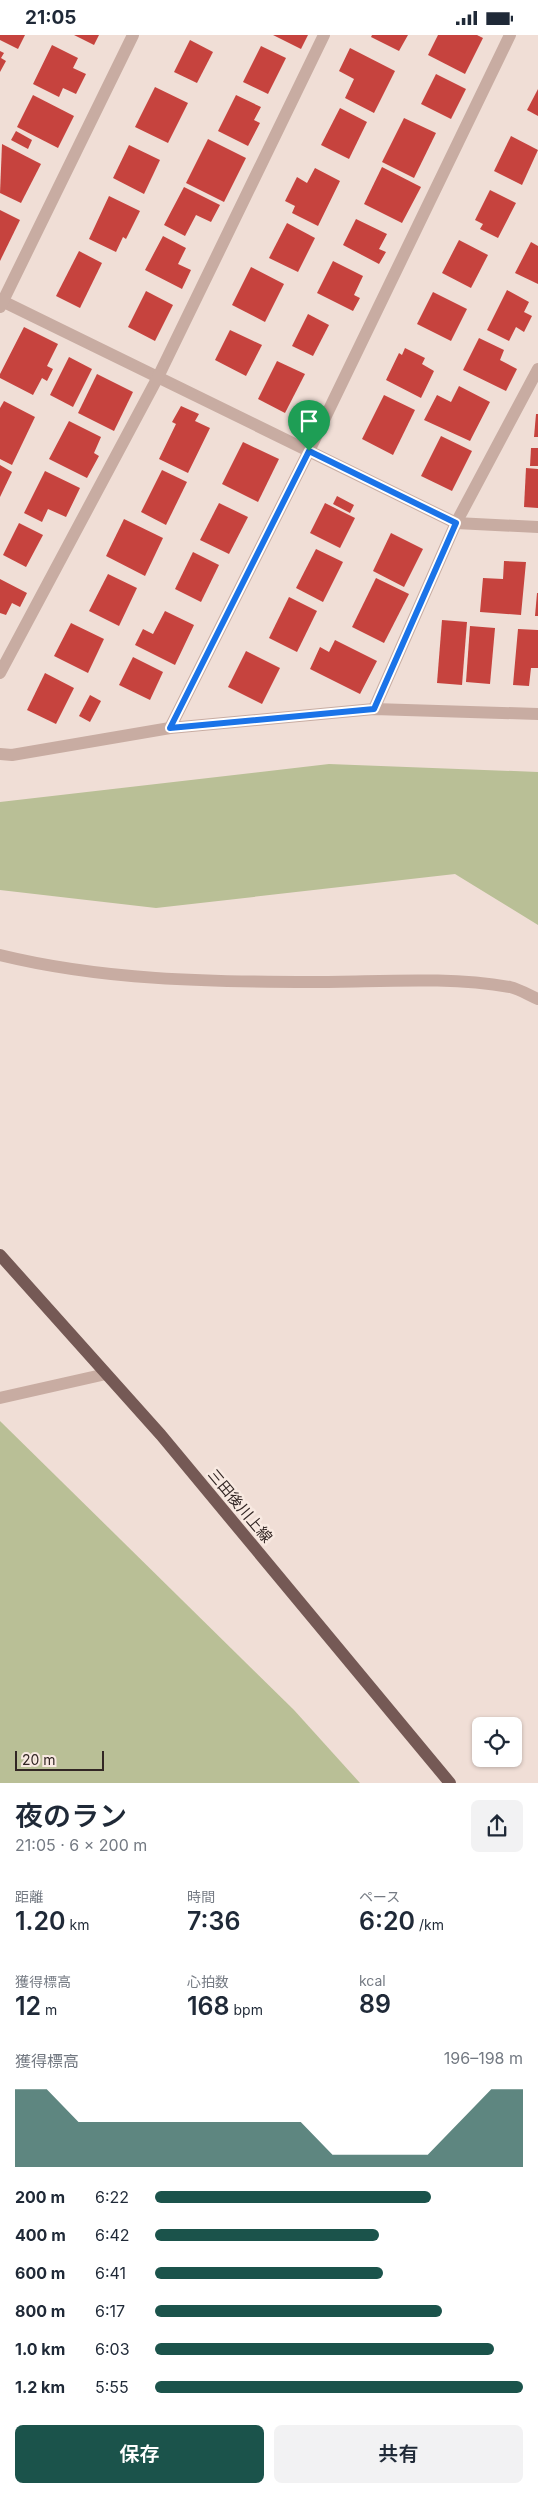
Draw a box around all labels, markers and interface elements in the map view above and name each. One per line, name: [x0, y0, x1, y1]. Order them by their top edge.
text: 21:05: [25, 6, 76, 29]
pin: [288, 400, 330, 451]
icon: arrive: [295, 407, 323, 435]
street label: 三田後川上線: [204, 1465, 277, 1546]
map controls: [472, 1717, 522, 1767]
button: locate: [472, 1717, 522, 1767]
scale bar: [15, 1748, 104, 1771]
text: 20 m: [22, 1751, 56, 1768]
text: 夜のラン: [15, 1799, 127, 1833]
button: share: [471, 1800, 523, 1852]
text: 21:05 · 6 × 200 m: [15, 1835, 147, 1855]
text: 距離: [15, 1888, 43, 1905]
text: 時間: [187, 1888, 215, 1905]
text: ペース: [359, 1888, 400, 1905]
text: 1.20: [15, 1906, 66, 1936]
text: 7:36: [187, 1906, 240, 1936]
text: 6:20: [359, 1906, 415, 1936]
text: km: [66, 1916, 90, 1933]
text: /km: [415, 1916, 444, 1933]
text: kcal: [359, 1972, 386, 1989]
text: 獲得標高: [15, 1973, 71, 1990]
text: 心拍数: [187, 1973, 229, 1990]
text: 89: [359, 1989, 391, 2019]
text: 12: [15, 1991, 41, 2021]
text: 168: [187, 1991, 230, 2021]
text: m: [41, 2001, 57, 2018]
text: bpm: [230, 2001, 263, 2018]
text: 196–198 m: [444, 2048, 523, 2068]
text: 獲得標高: [15, 2051, 79, 2071]
text: 200 m: [15, 2187, 65, 2207]
text: 6:22: [95, 2187, 129, 2207]
text: 400 m: [15, 2225, 66, 2245]
text: 6:42: [95, 2225, 130, 2245]
text: 600 m: [15, 2263, 65, 2283]
text: 6:41: [95, 2263, 126, 2283]
text: 800 m: [15, 2301, 65, 2321]
text: 6:17: [95, 2301, 125, 2321]
text: 1.0 km: [15, 2339, 65, 2359]
text: 6:03: [95, 2339, 130, 2359]
text: 1.2 km: [15, 2377, 65, 2397]
text: 5:55: [95, 2377, 129, 2397]
button: 保存: [15, 2425, 264, 2483]
button: 共有: [274, 2425, 523, 2483]

